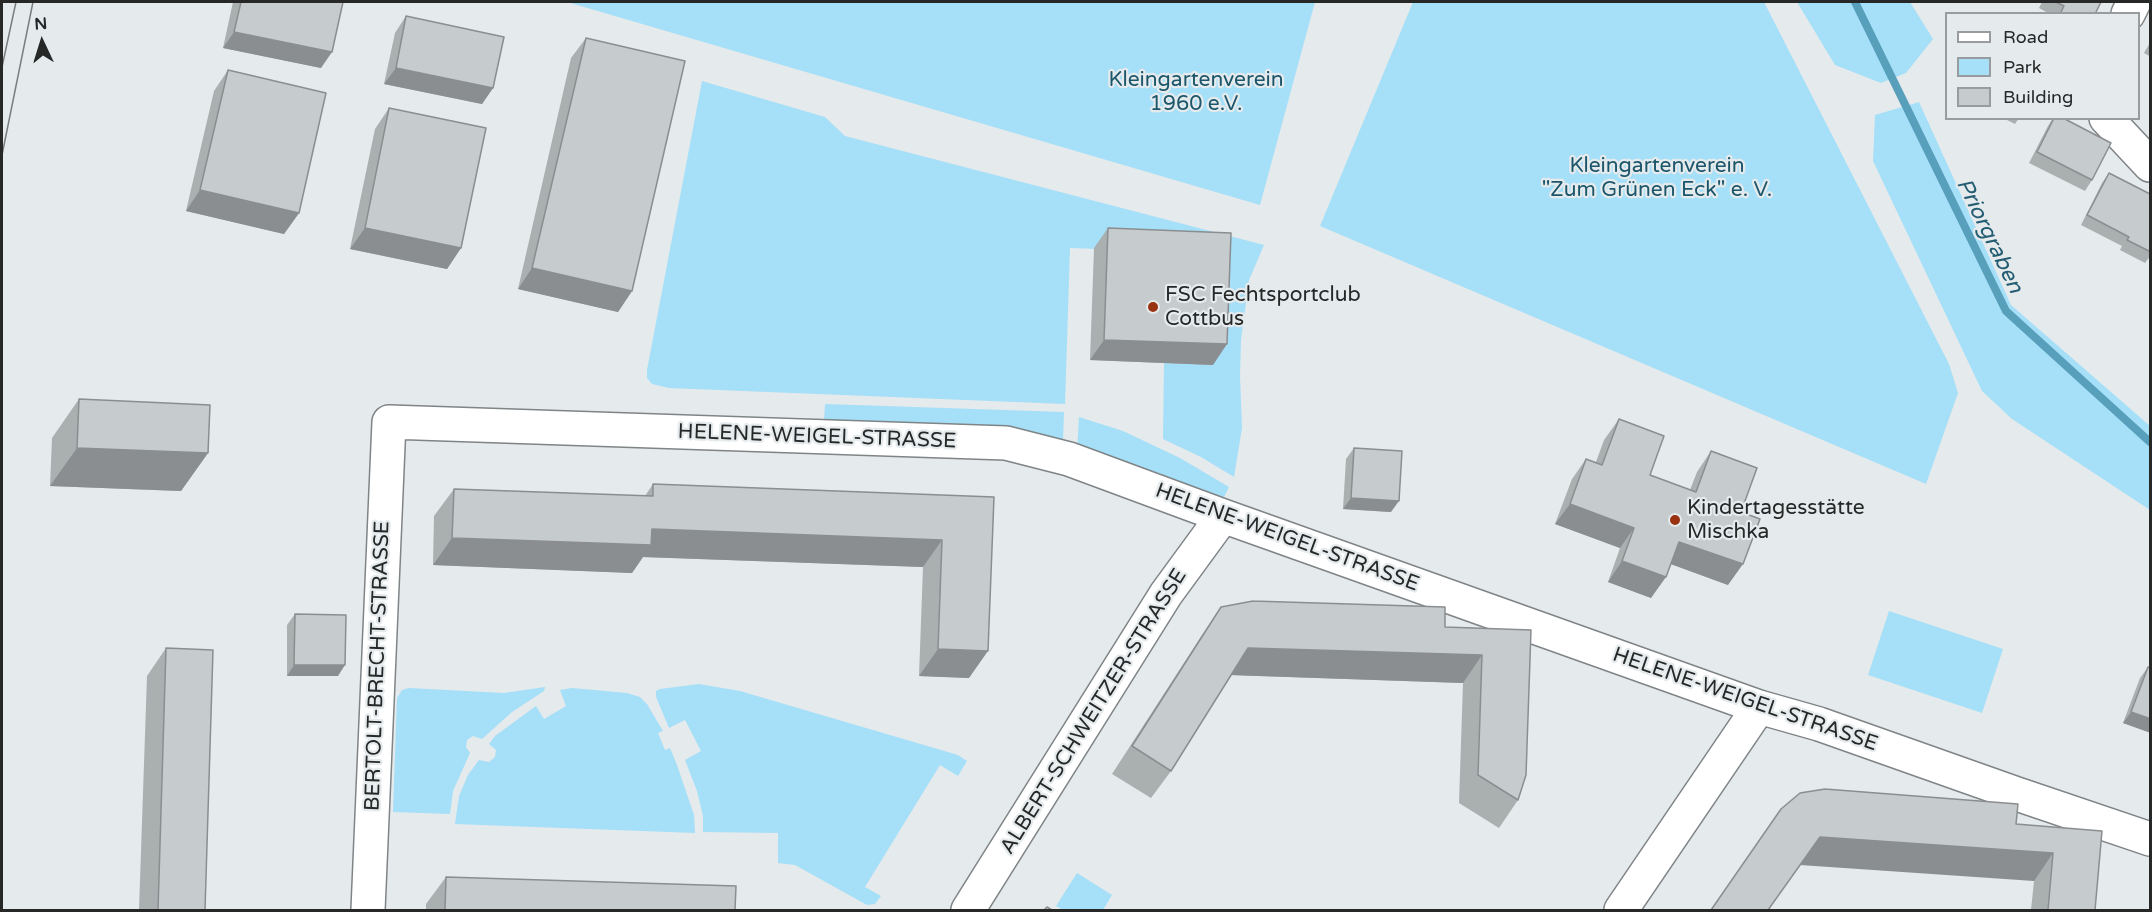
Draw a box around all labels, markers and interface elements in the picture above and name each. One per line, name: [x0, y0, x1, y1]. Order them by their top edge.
north arrow: [12, 12, 72, 72]
legend: [1945, 12, 2140, 120]
text: N: [34, 14, 48, 34]
text: Road: [2003, 26, 2048, 48]
text: Park: [2003, 56, 2041, 78]
park label: Kleingartenverein 1960 e.V.: [1108, 67, 1284, 117]
text: Building: [2003, 86, 2073, 108]
park label: Kleingartenverein "Zum Grünen Eck" e. V.: [1542, 153, 1772, 203]
water label: Priorgraben: [1950, 174, 2028, 298]
place label: FSC Fechtsportclub Cottbus: [1165, 282, 1361, 332]
marker: FSC Fechtsportclub Cottbus: [1146, 300, 1160, 314]
street label: HELENE-WEIGEL-STRASSE: [677, 420, 957, 454]
street label: HELENE-WEIGEL-STRASSE: [1152, 479, 1422, 597]
place label: Kindertagesstätte Mischka: [1687, 495, 1865, 545]
marker: Kindertagesstätte Mischka: [1668, 513, 1682, 527]
street label: BERTOLT-BRECHT-STRASSE: [360, 520, 396, 812]
street label: ALBERT-SCHWEITZER-STRASSE: [995, 565, 1193, 859]
street label: HELENE-WEIGEL-STRASSE: [1609, 643, 1881, 757]

